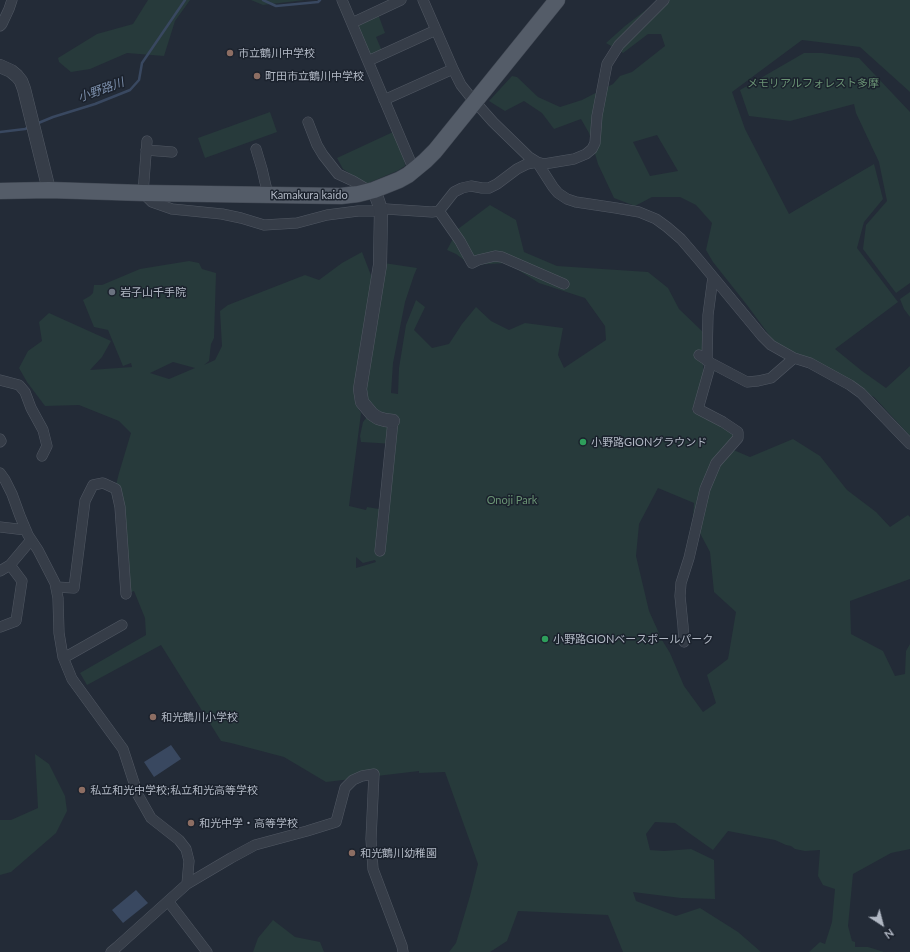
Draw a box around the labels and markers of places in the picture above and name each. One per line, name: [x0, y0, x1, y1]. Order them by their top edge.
place label: 市立鶴川中学校: [238, 46, 315, 60]
marker: 市立鶴川中学校: [225, 48, 235, 58]
place label: 町田市立鶴川中学校: [265, 69, 364, 83]
marker: 町田市立鶴川中学校: [252, 71, 262, 81]
place label: 岩子山千手院: [120, 285, 186, 299]
marker: 岩子山千手院: [107, 287, 117, 297]
place label: 小野路GIONグラウンド: [591, 435, 707, 449]
marker: 小野路GIONグラウンド: [578, 437, 588, 447]
place label: 小野路GIONベースボールパーク: [553, 632, 713, 646]
marker: 小野路GIONベースボールパーク: [540, 634, 550, 644]
place label: 和光鶴川小学校: [161, 710, 238, 724]
marker: 和光鶴川小学校: [148, 712, 158, 722]
place label: 私立和光中学校;私立和光高等学校: [90, 783, 258, 797]
marker: 私立和光中学校;私立和光高等学校: [77, 785, 87, 795]
place label: 和光中学・高等学校: [199, 816, 298, 830]
marker: 和光中学・高等学校: [186, 818, 196, 828]
place label: 和光鶴川幼稚園: [360, 846, 437, 860]
marker: 和光鶴川幼稚園: [347, 848, 357, 858]

